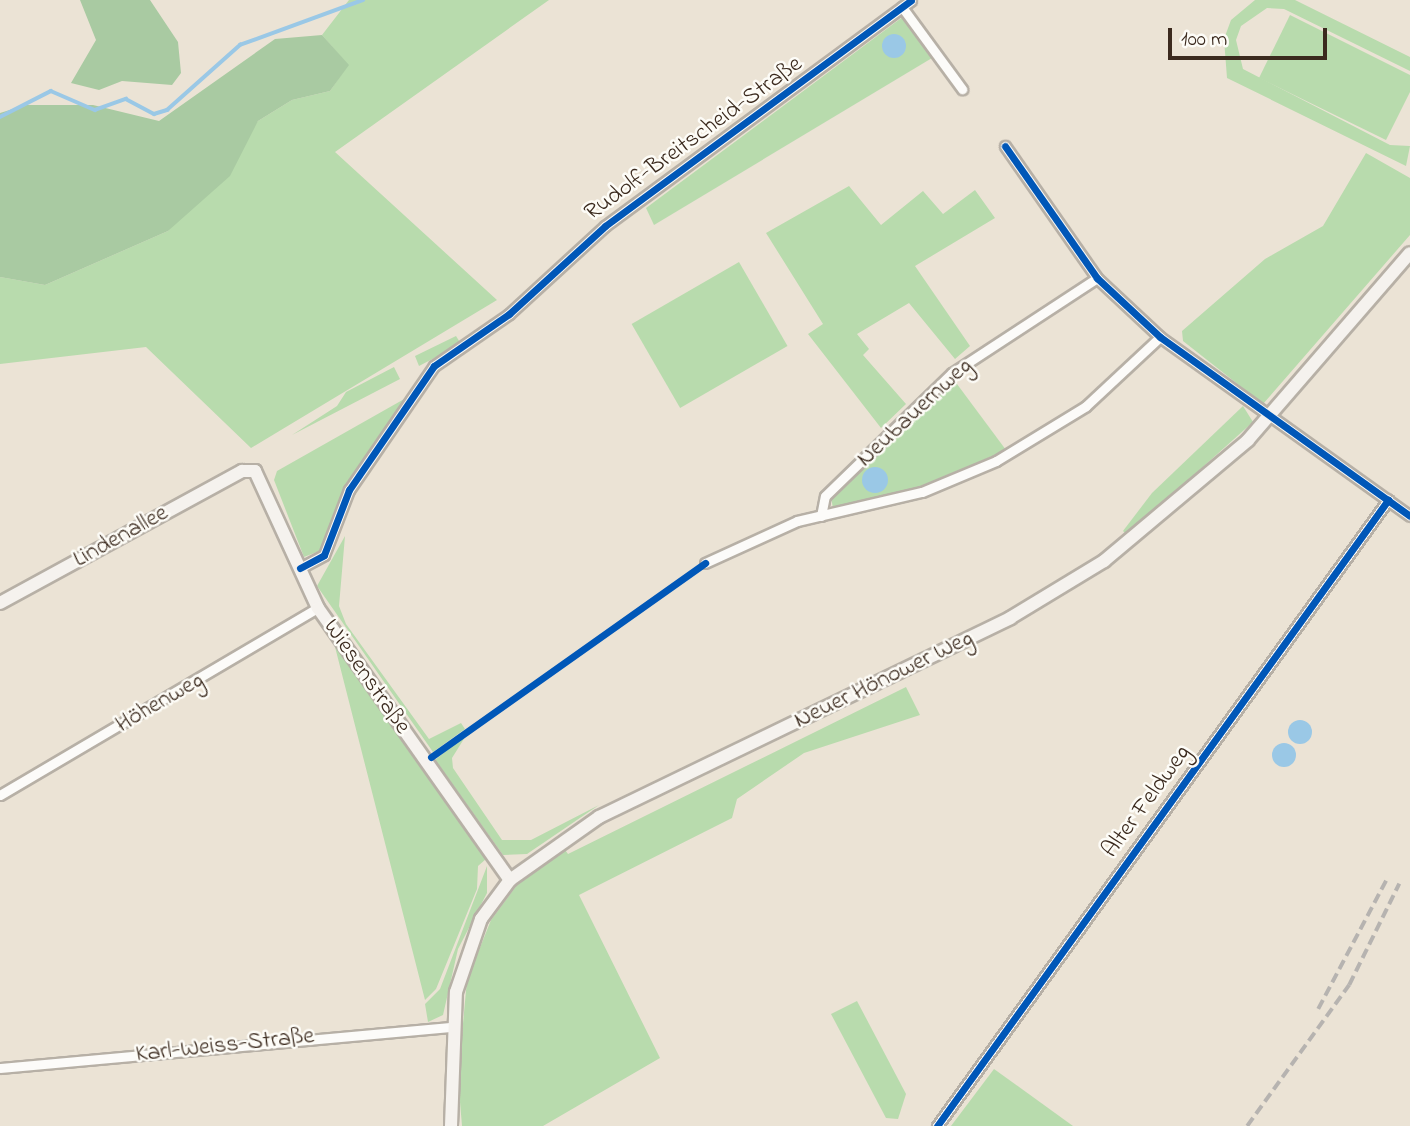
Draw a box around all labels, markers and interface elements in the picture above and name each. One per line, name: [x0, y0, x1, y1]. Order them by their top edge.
scale bar: [1172, 14, 1331, 58]
text: 100 m: [1181, 25, 1227, 55]
street label: Rudolf-Breitscheid-Straße: [580, 50, 808, 228]
street label: Neubauernweg: [851, 352, 979, 474]
street label: Lindenallee: [69, 499, 173, 575]
street label: Wiesenstraße: [316, 614, 416, 740]
street label: Neuer Hönower Weg: [790, 624, 978, 736]
street label: Höhenweg: [111, 666, 209, 740]
street label: Alter Feldweg: [1096, 740, 1198, 864]
street label: Karl-Weiss-Straße: [134, 1022, 316, 1070]

